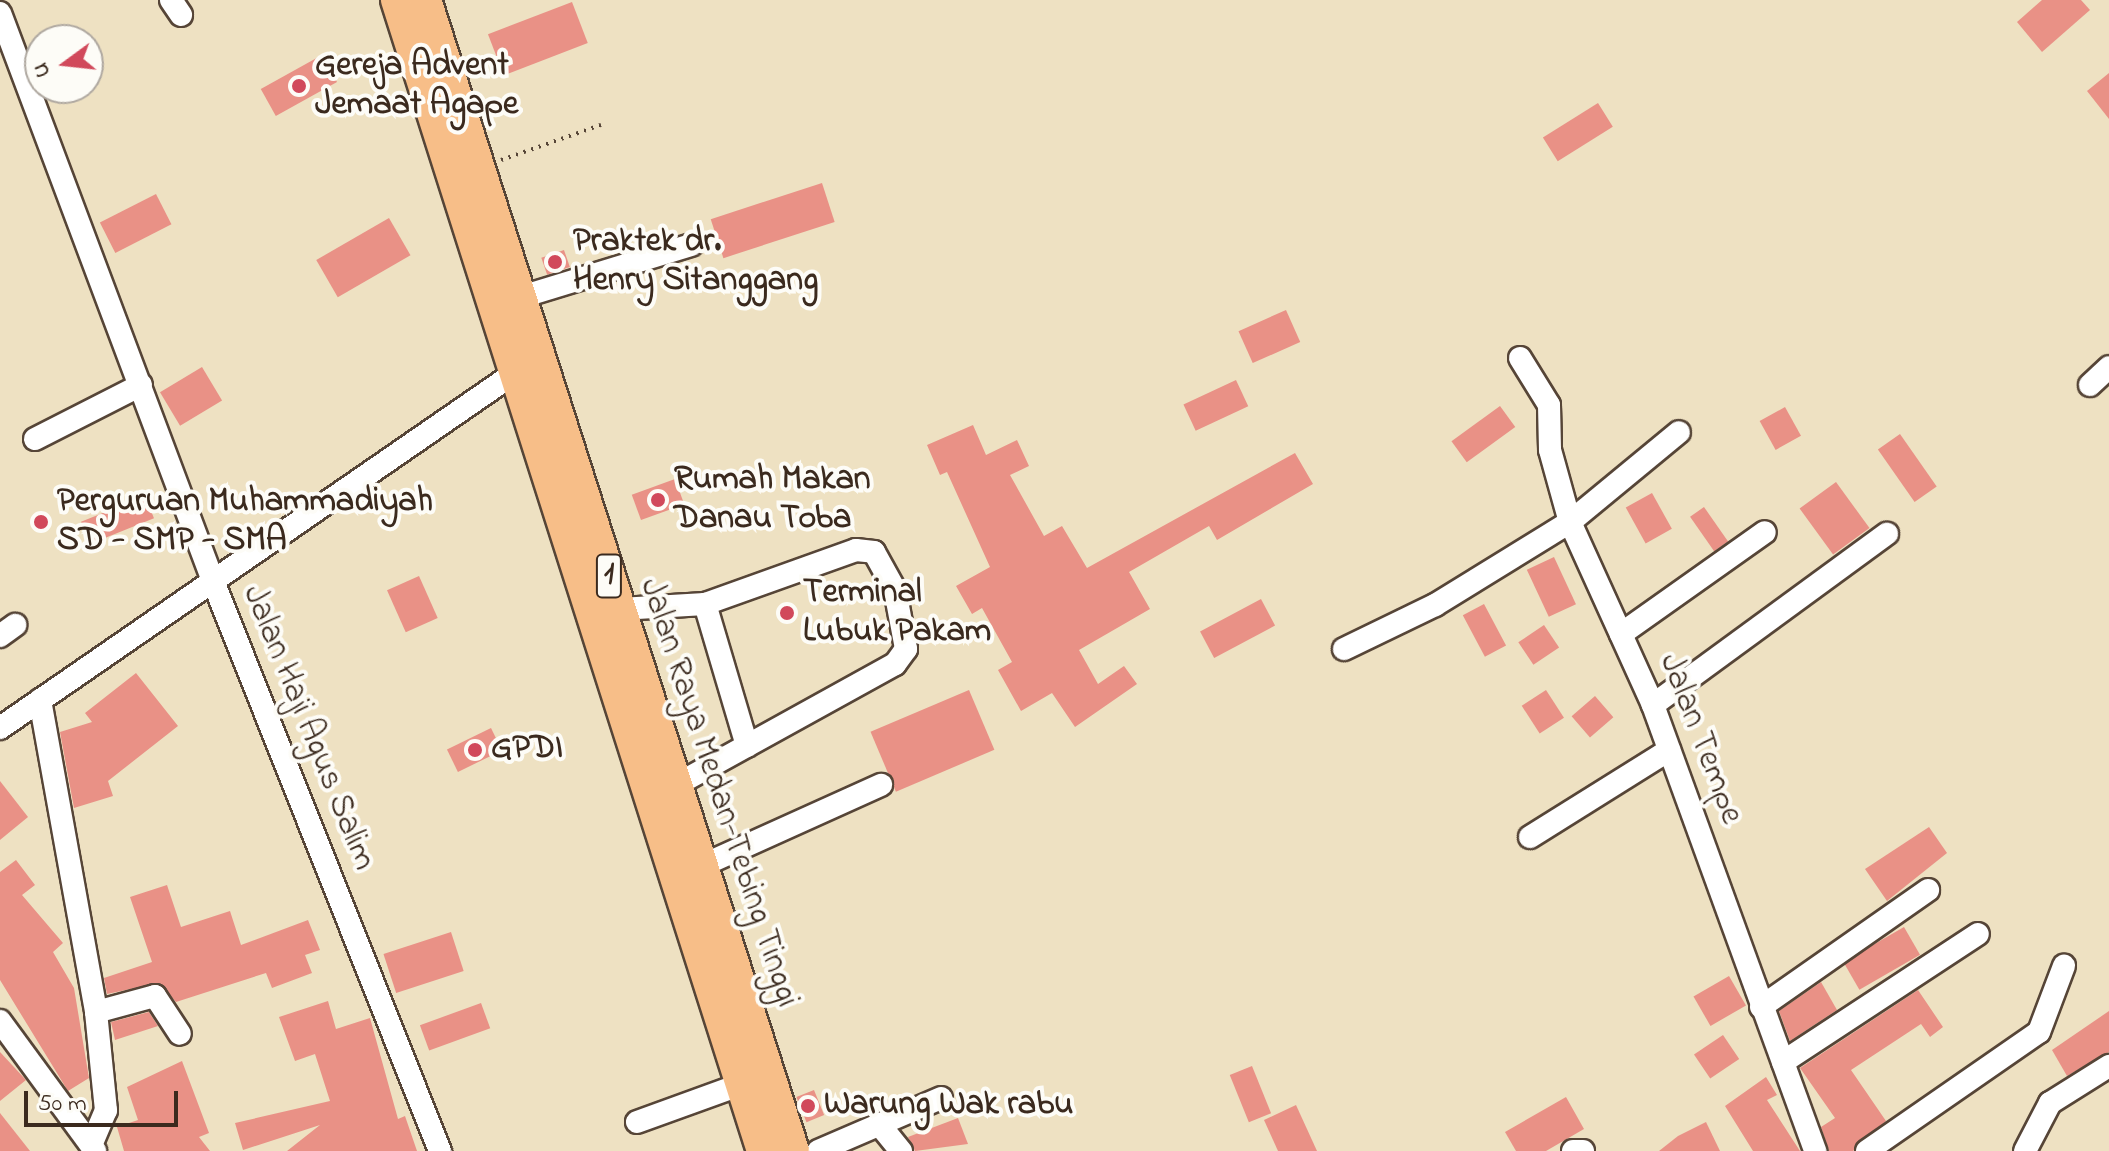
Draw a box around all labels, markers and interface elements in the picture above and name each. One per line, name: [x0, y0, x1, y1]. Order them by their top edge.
north arrow: [24, 24, 104, 104]
place label: Gereja Advent Jemaat Agape: [315, 46, 518, 126]
text: U: [25, 59, 60, 81]
marker: Gereja Advent Jemaat Agape: [290, 77, 308, 95]
place label: Praktek dr. Henry Sitanggang: [573, 222, 818, 302]
marker: Praktek dr. Henry Sitanggang: [544, 251, 566, 273]
place label: Rumah Makan Danau Toba: [674, 460, 871, 540]
place label: Perguruan Muhammadiyah SD - SMP - SMA: [57, 482, 433, 562]
marker: Rumah Makan Danau Toba: [649, 491, 667, 509]
marker: Perguruan Muhammadiyah SD - SMP - SMA: [32, 513, 50, 531]
road number: 1: [595, 548, 623, 604]
street label: Jalan Raya Medan-Tebing Tinggi: [629, 573, 807, 1013]
place label: Terminal Lubuk Pakam: [803, 573, 991, 652]
street label: Jalan Haji Agus Salim: [232, 580, 384, 876]
marker: Terminal Lubuk Pakam: [778, 604, 796, 622]
street label: Jalan Tempe: [1649, 648, 1751, 830]
place label: GPDI: [491, 730, 563, 770]
marker: GPDI: [466, 741, 484, 759]
scale bar: [28, 1075, 182, 1125]
place label: Warung Wak rabu: [824, 1086, 1073, 1126]
text: 50 m: [38, 1087, 87, 1122]
marker: Warung Wak rabu: [799, 1097, 817, 1115]

